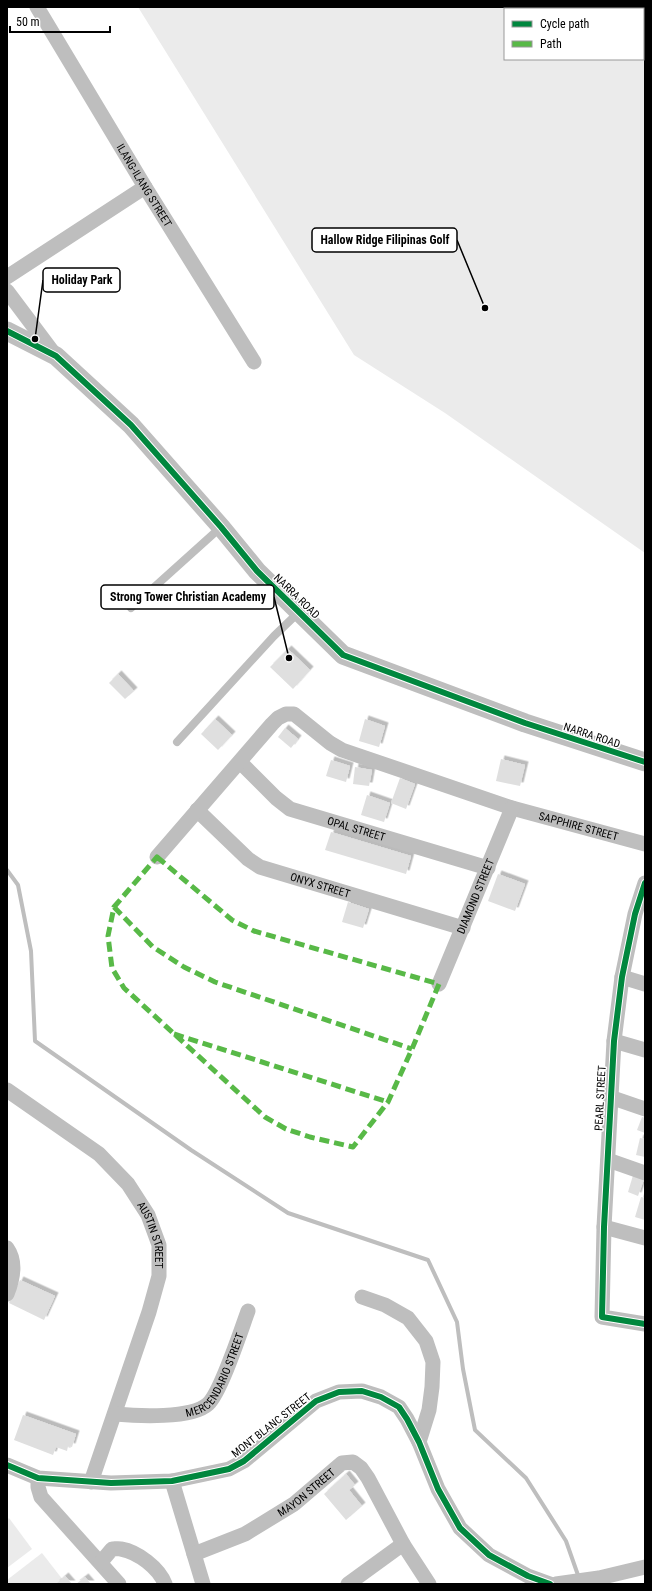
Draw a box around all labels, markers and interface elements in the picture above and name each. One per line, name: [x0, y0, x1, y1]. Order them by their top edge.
scale bar: [10, 8, 110, 34]
legend: [504, 8, 644, 60]
text: 50 m: [16, 15, 40, 29]
text: Cycle path: [540, 17, 590, 31]
text: Path: [540, 37, 562, 51]
street label: ILANG-ILANG STREET: [114, 142, 174, 230]
callout: Hallow Ridge Filipinas Golf: [312, 228, 457, 252]
text: Hallow Ridge Filipinas Golf: [320, 233, 450, 247]
callout: Holiday Park: [43, 268, 120, 292]
text: Holiday Park: [51, 273, 113, 287]
street label: NARRA ROAD: [271, 571, 322, 621]
callout: Strong Tower Christian Academy: [101, 585, 274, 609]
text: Strong Tower Christian Academy: [110, 590, 267, 604]
street label: NARRA ROAD: [562, 720, 622, 751]
street label: SAPPHIRE STREET: [537, 810, 620, 844]
street label: OPAL STREET: [326, 814, 387, 844]
street label: DIAMOND STREET: [455, 857, 497, 936]
street label: ONYX STREET: [289, 870, 352, 901]
street label: PEARL STREET: [592, 1065, 609, 1131]
street label: AUSTIN STREET: [134, 1199, 165, 1269]
street label: MERCENDARIO STREET: [184, 1331, 247, 1420]
street label: MONT BLANC STREET: [229, 1390, 314, 1460]
street label: MAYON STREET: [275, 1466, 338, 1519]

